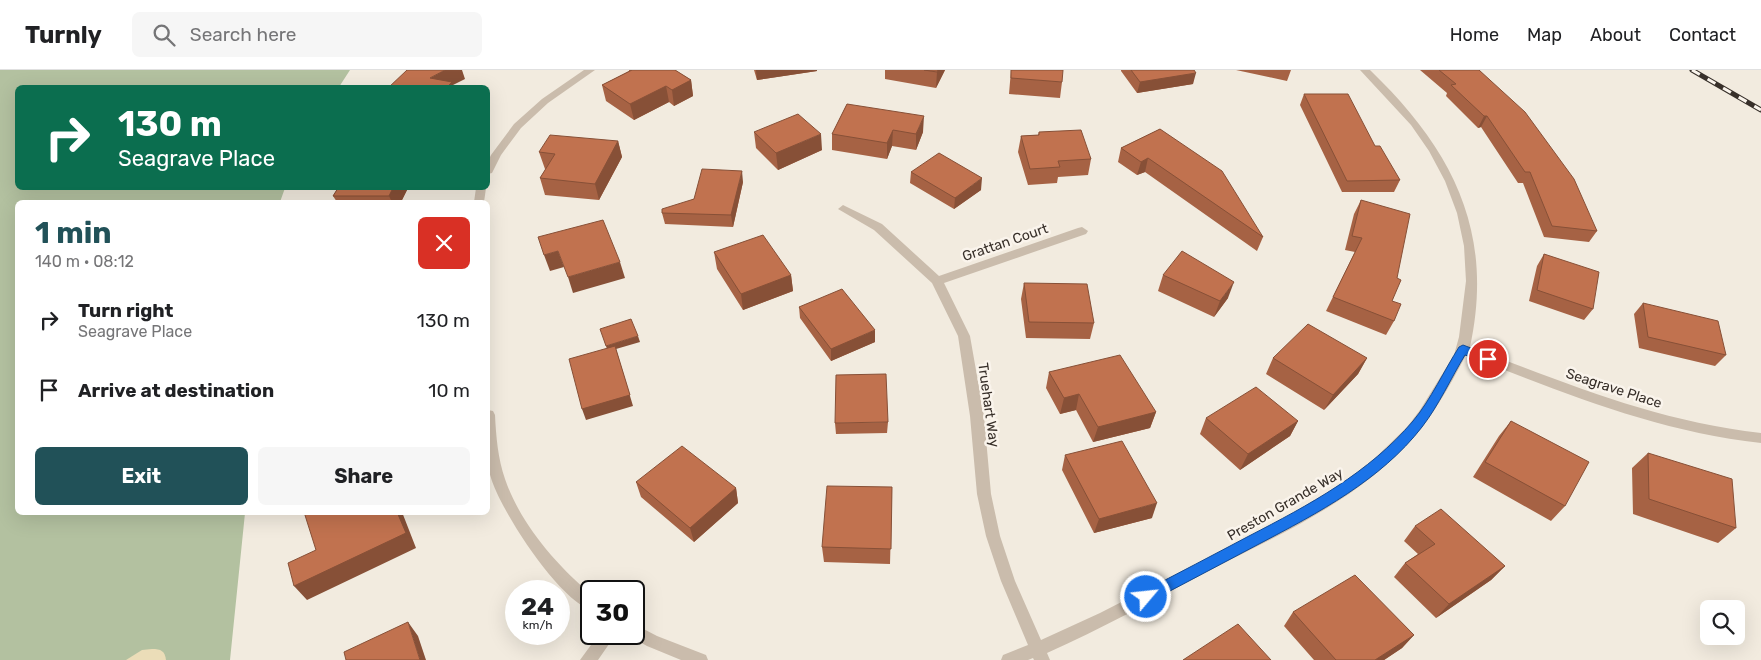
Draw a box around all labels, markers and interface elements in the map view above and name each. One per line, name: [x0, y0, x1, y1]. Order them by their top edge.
search box: [132, 12, 482, 57]
text: Turnly: [25, 21, 102, 49]
icon: search: [150, 21, 178, 49]
text: Search here: [190, 23, 296, 46]
text: Home: [1450, 24, 1499, 46]
text: Map: [1527, 24, 1562, 46]
text: About: [1590, 24, 1641, 46]
text: Contact: [1669, 24, 1736, 46]
text: 130 m: [118, 103, 222, 145]
icon: right: [35, 105, 100, 170]
text: Seagrave Place: [118, 145, 275, 172]
text: 1 min: [35, 215, 112, 251]
button: close: [418, 217, 470, 269]
street label: Grattan Court: [960, 220, 1051, 265]
text: 140 m · 08:12: [35, 252, 134, 271]
text: Turn right: [78, 299, 173, 322]
icon: right: [35, 306, 63, 334]
text: 130 m: [417, 309, 470, 332]
text: Seagrave Place: [78, 322, 192, 341]
pin: [1467, 338, 1509, 380]
icon: arrive: [1474, 345, 1502, 373]
street label: Truehart Way: [974, 362, 1003, 449]
street label: Seagrave Place: [1564, 365, 1664, 412]
icon: arrive: [35, 376, 63, 404]
text: Arrive at destination: [78, 379, 274, 402]
text: 10 m: [428, 379, 470, 402]
button: Exit: [35, 447, 248, 505]
button: Share: [258, 447, 470, 505]
street label: Preston Grande Way: [1224, 464, 1346, 545]
position arrow: [1119, 570, 1171, 622]
speed limit sign: 30: [580, 580, 645, 645]
text: 24: [521, 592, 554, 621]
map controls: [1700, 600, 1745, 645]
button: search: [1700, 600, 1745, 645]
text: km/h: [523, 618, 552, 632]

